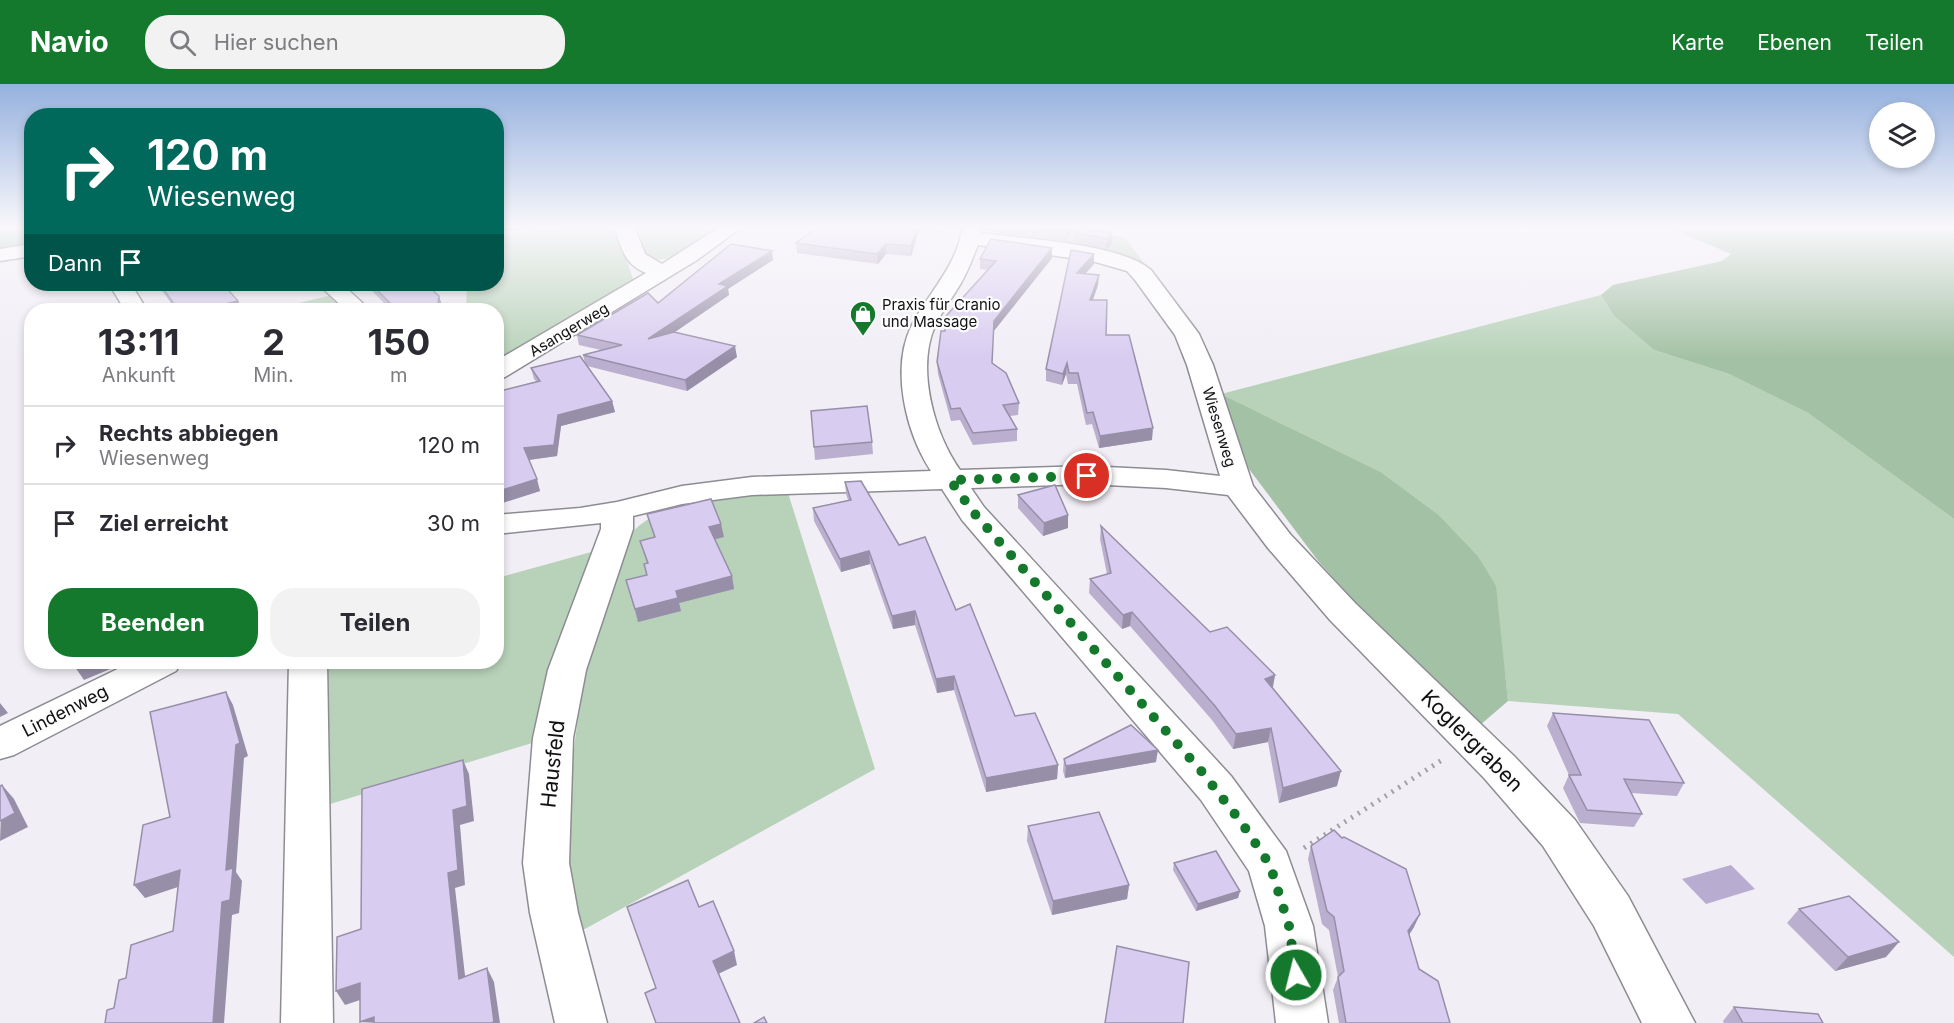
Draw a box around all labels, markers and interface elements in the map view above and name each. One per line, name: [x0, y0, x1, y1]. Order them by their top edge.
search box: [145, 15, 565, 69]
text: Navio: [30, 25, 109, 59]
icon: search: [166, 26, 199, 59]
text: Hier suchen: [214, 29, 339, 55]
text: Karte: [1671, 30, 1724, 55]
text: Ebenen: [1757, 30, 1832, 55]
text: Teilen: [1865, 30, 1924, 55]
map controls: [1869, 102, 1935, 168]
button: layers: [1869, 102, 1935, 168]
text: 120 m: [147, 129, 268, 180]
icon: right: [48, 132, 126, 210]
text: Wiesenweg: [147, 180, 296, 213]
icon: arrive: [114, 246, 147, 279]
text: Dann: [48, 250, 102, 276]
place label: Praxis für Cranio und Massage: [882, 295, 1000, 331]
street label: Asangerweg: [526, 298, 612, 361]
shop icon: Praxis für Cranio und Massage: [848, 299, 878, 337]
text: 13:11: [98, 320, 180, 364]
text: 2: [262, 320, 285, 364]
text: 150: [367, 320, 430, 364]
text: Ankunft: [102, 363, 175, 387]
text: Min.: [253, 363, 294, 387]
text: m: [390, 363, 408, 387]
street label: Wiesenweg: [1198, 385, 1241, 469]
text: Rechts abbiegen: [99, 420, 279, 446]
icon: right: [48, 429, 81, 462]
text: 120 m: [418, 432, 480, 458]
text: Wiesenweg: [99, 446, 209, 470]
pin: [1061, 450, 1112, 501]
icon: arrive: [1070, 459, 1103, 492]
icon: arrive: [48, 507, 81, 540]
text: Ziel erreicht: [99, 510, 228, 536]
text: 30 m: [427, 510, 480, 536]
button: Beenden: [48, 588, 258, 657]
button: Teilen: [270, 588, 480, 657]
street label: Lindenweg: [18, 680, 111, 741]
street label: Koglergraben: [1416, 685, 1528, 797]
street label: Hausfeld: [535, 719, 570, 809]
position arrow: [1264, 943, 1328, 1007]

